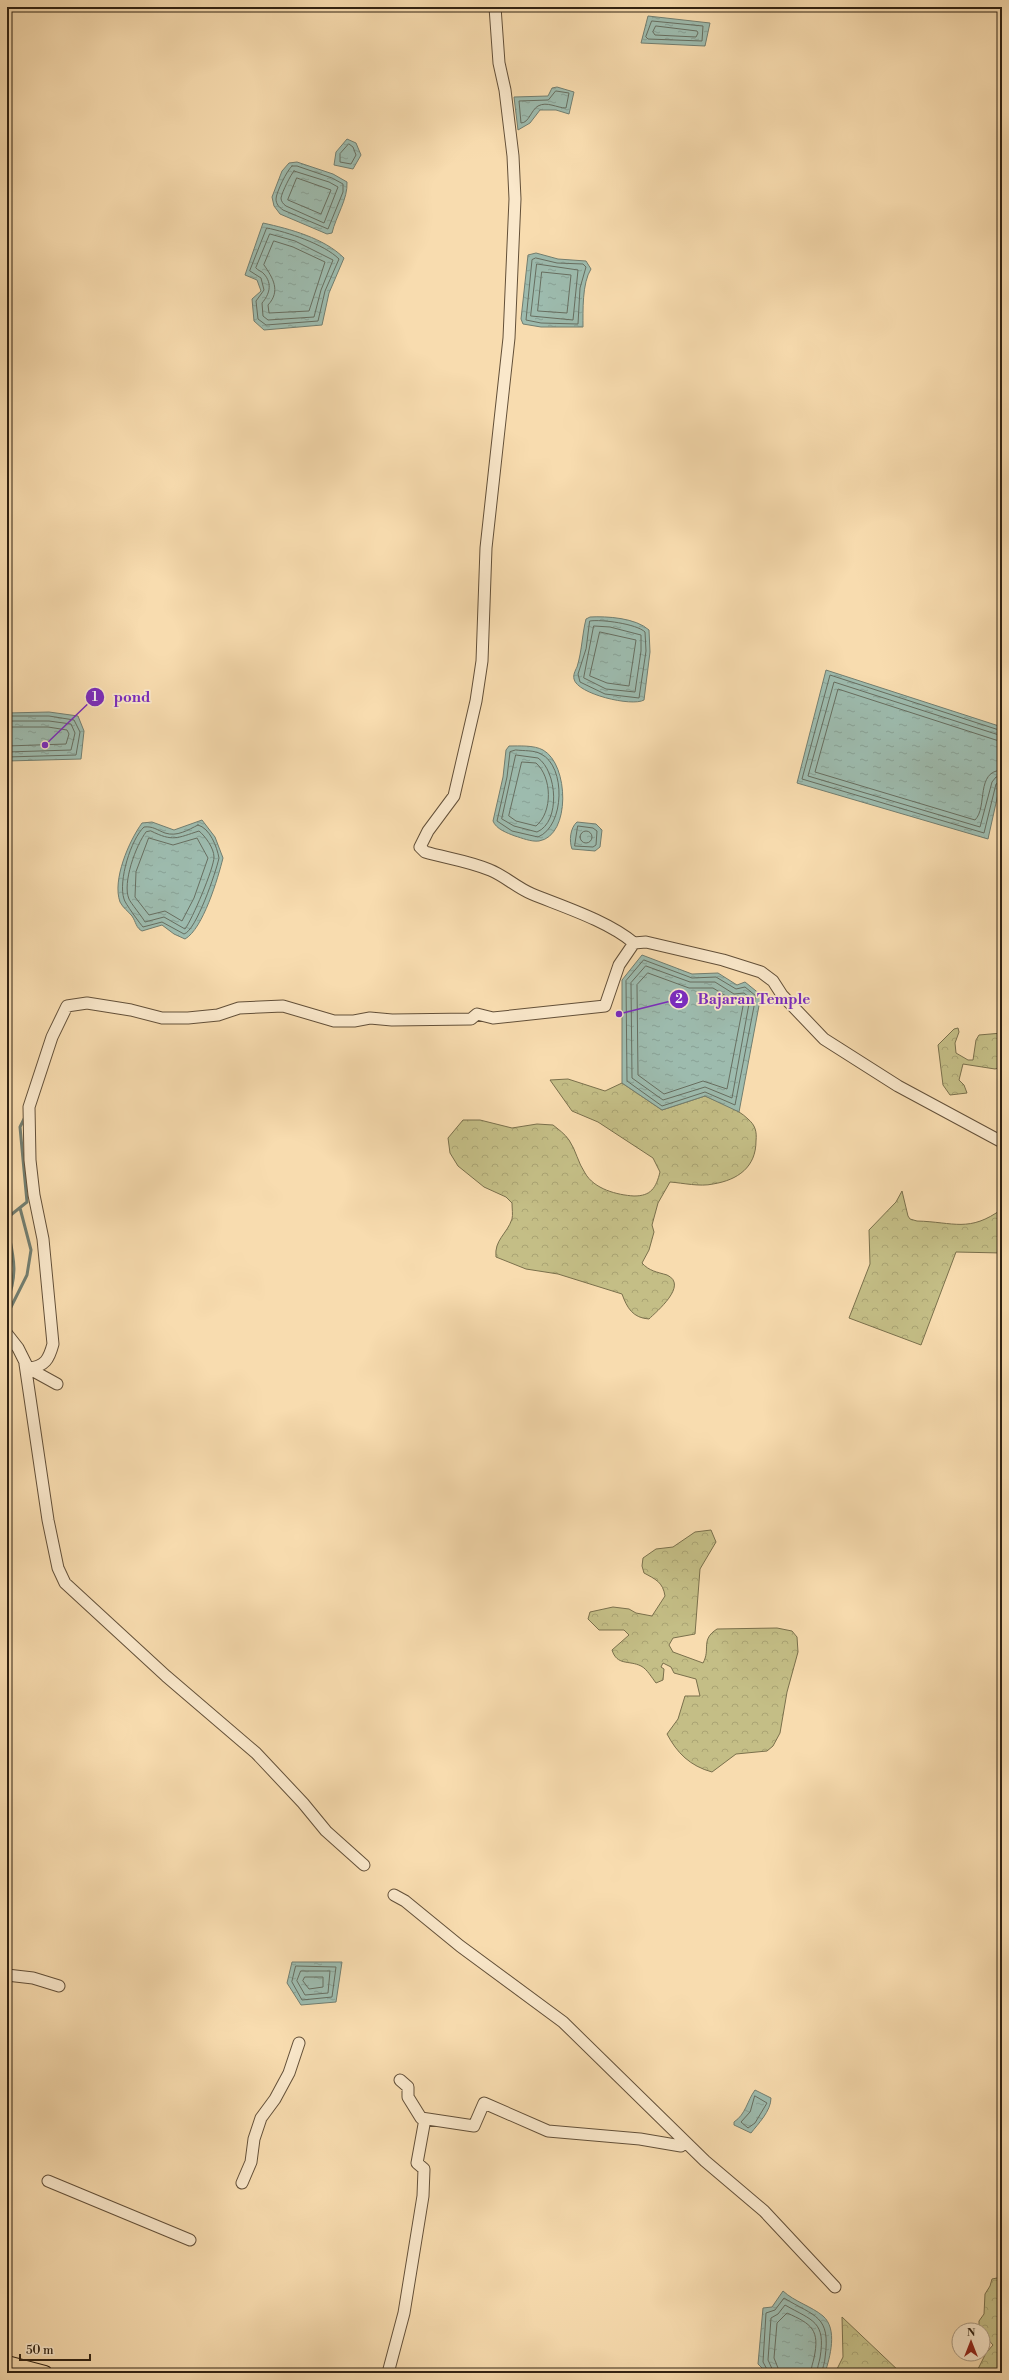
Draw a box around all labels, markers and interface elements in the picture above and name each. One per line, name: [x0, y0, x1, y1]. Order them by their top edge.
callout: pond: [85, 683, 158, 710]
text: pond: [113, 688, 151, 707]
text: 1: [92, 690, 98, 705]
callout: Bajaran Temple: [669, 985, 818, 1012]
text: Bajaran Temple: [698, 990, 810, 1009]
text: 2: [675, 992, 683, 1007]
north arrow: [951, 2322, 991, 2362]
text: N: [967, 2326, 976, 2340]
scale bar: [20, 2336, 90, 2362]
text: 50 m: [26, 2343, 54, 2358]

